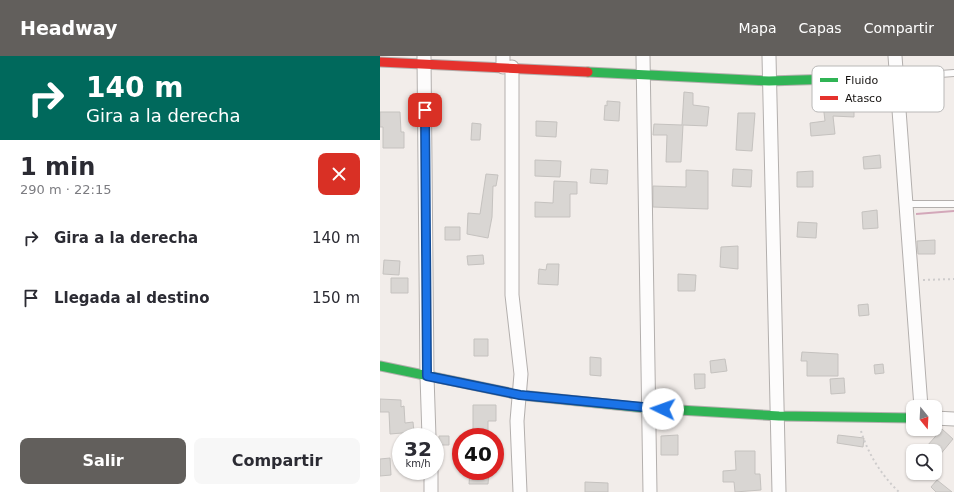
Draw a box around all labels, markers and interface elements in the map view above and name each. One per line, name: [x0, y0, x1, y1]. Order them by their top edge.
text: Headway: [20, 17, 117, 39]
text: Mapa: [738, 20, 777, 36]
text: Capas: [799, 20, 842, 36]
text: Compartir: [864, 20, 934, 36]
legend: [812, 66, 944, 112]
text: 140 m: [86, 71, 183, 104]
icon: right: [20, 72, 72, 124]
text: Fluido: [845, 74, 878, 87]
text: Atasco: [845, 92, 882, 105]
pin: [408, 93, 442, 127]
icon: arrive: [414, 99, 436, 121]
text: Gira a la derecha: [86, 105, 241, 126]
text: 1 min: [20, 153, 95, 181]
button: close: [318, 153, 360, 195]
text: 290 m · 22:15: [20, 182, 111, 197]
icon: right: [20, 227, 42, 249]
text: Gira a la derecha: [54, 229, 198, 247]
text: 140 m: [312, 229, 360, 247]
icon: arrive: [20, 287, 42, 309]
text: Llegada al destino: [54, 289, 209, 307]
text: 150 m: [312, 289, 360, 307]
position arrow: [642, 388, 684, 430]
north arrow: [906, 400, 942, 436]
map controls: [906, 400, 942, 480]
speed limit sign: 40: [452, 428, 504, 480]
text: 32: [404, 437, 432, 461]
button: Salir: [20, 438, 186, 484]
button: Compartir: [194, 438, 360, 484]
button: search: [906, 444, 942, 480]
text: km/h: [405, 458, 431, 469]

